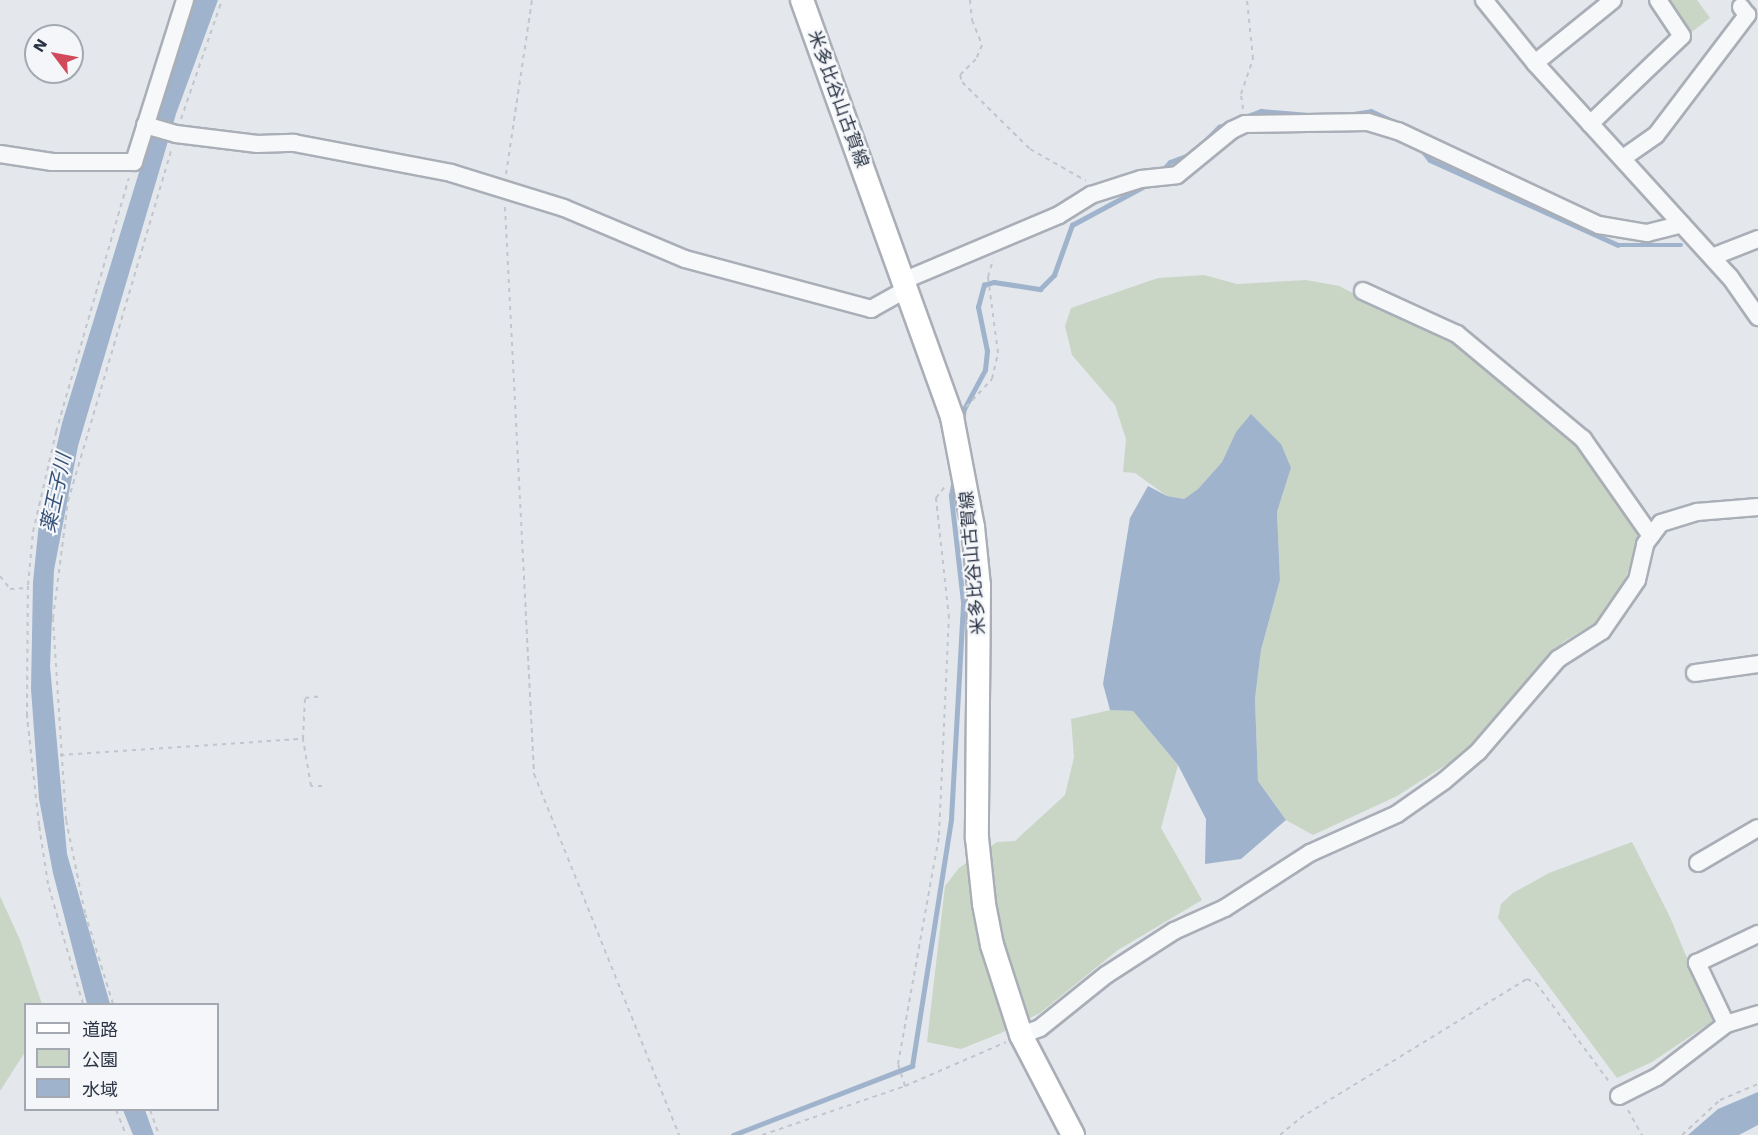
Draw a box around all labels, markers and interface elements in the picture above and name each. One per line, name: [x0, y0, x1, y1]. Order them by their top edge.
north arrow: [24, 24, 84, 84]
street label: 米多比谷山古賀線: [803, 28, 873, 170]
text: N: [29, 35, 51, 55]
water label: 薬王子川: [36, 451, 76, 535]
street label: 米多比谷山古賀線: [956, 490, 990, 636]
legend: [24, 1003, 219, 1111]
text: 道路: [82, 1019, 118, 1040]
text: 公園: [82, 1049, 118, 1070]
text: 水域: [82, 1079, 118, 1100]

